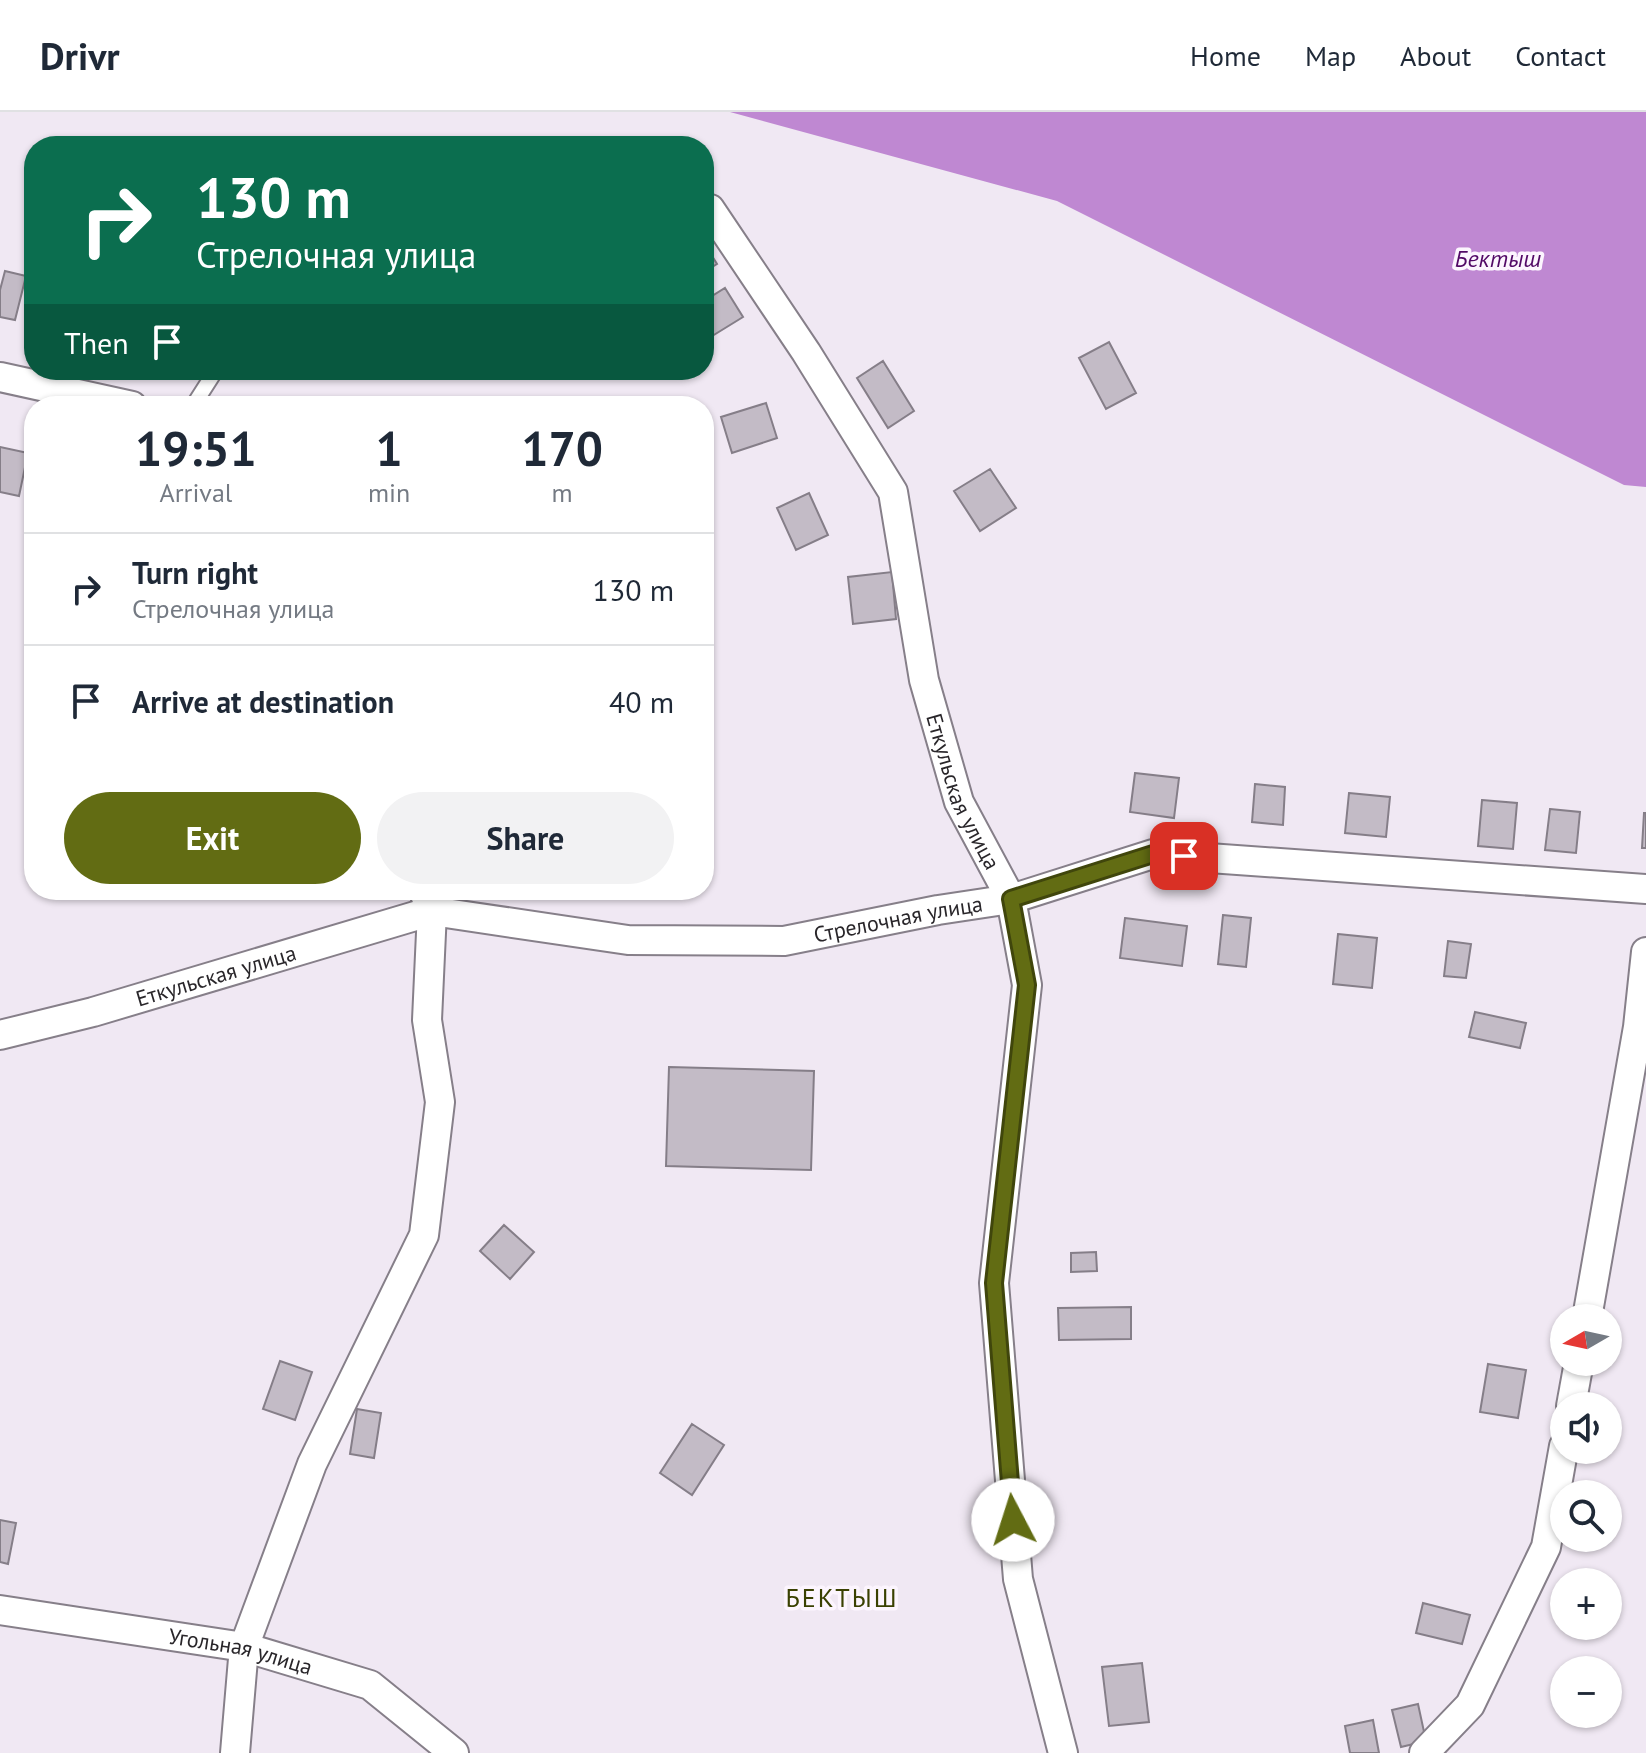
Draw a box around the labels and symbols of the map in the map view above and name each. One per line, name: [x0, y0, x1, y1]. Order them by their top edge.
water label: Бектыш: [1455, 243, 1541, 274]
street label: Еткульская улица: [920, 710, 1006, 874]
pin: [1150, 822, 1218, 890]
street label: Стрелочная улица: [811, 889, 985, 949]
street label: Еткульская улица: [132, 938, 299, 1012]
north arrow: [1550, 1304, 1622, 1376]
position arrow: [971, 1478, 1055, 1562]
district label: БЕКТЫШ: [785, 1581, 899, 1614]
street label: Угольная улица: [166, 1622, 316, 1681]

